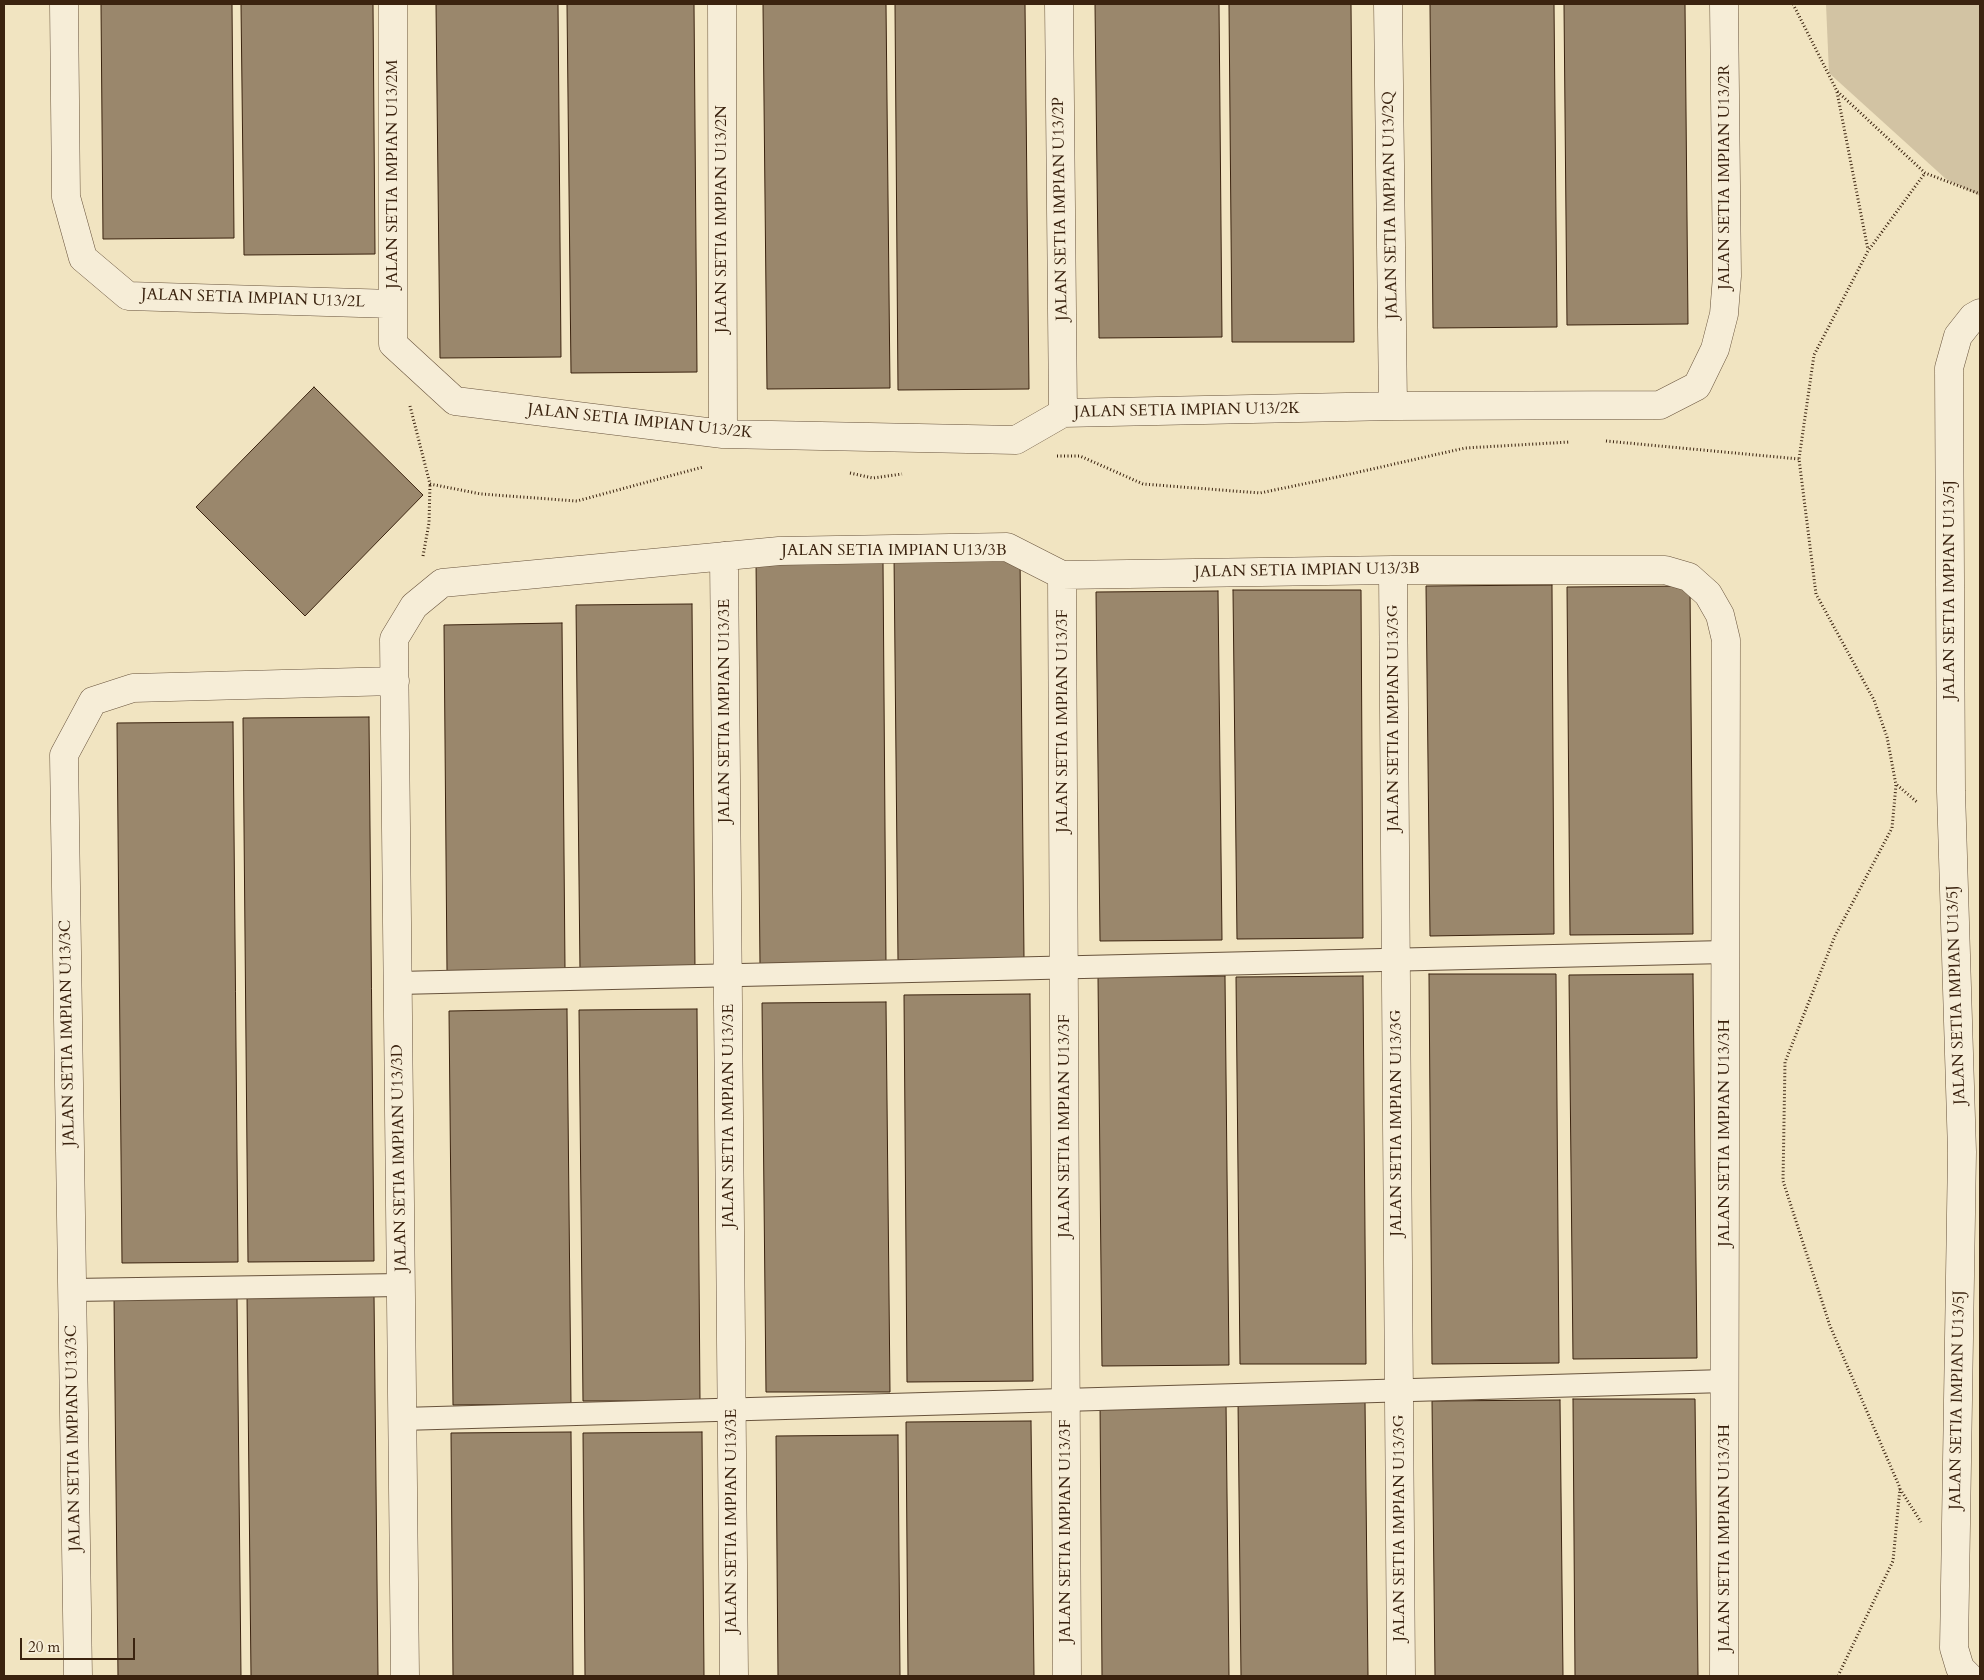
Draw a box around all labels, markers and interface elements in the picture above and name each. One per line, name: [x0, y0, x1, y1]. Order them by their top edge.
street label: JALAN SETIA IMPIAN U13/2M: [383, 59, 403, 289]
street label: JALAN SETIA IMPIAN U13/2R: [1715, 64, 1735, 290]
street label: JALAN SETIA IMPIAN U13/2Q: [1379, 91, 1403, 319]
street label: JALAN SETIA IMPIAN U13/2P: [1049, 97, 1073, 321]
street label: JALAN SETIA IMPIAN U13/2N: [712, 105, 732, 333]
street label: JALAN SETIA IMPIAN U13/2L: [141, 285, 365, 313]
street label: JALAN SETIA IMPIAN U13/2K: [1074, 399, 1300, 423]
street label: JALAN SETIA IMPIAN U13/2K: [527, 401, 753, 443]
street label: JALAN SETIA IMPIAN U13/5J: [1940, 480, 1960, 700]
street label: JALAN SETIA IMPIAN U13/3B: [781, 541, 1007, 561]
street label: JALAN SETIA IMPIAN U13/3B: [1194, 559, 1420, 583]
street label: JALAN SETIA IMPIAN U13/3E: [715, 599, 735, 823]
street label: JALAN SETIA IMPIAN U13/3G: [1384, 605, 1404, 831]
street label: JALAN SETIA IMPIAN U13/3F: [1053, 609, 1073, 833]
street label: JALAN SETIA IMPIAN U13/5J: [1944, 885, 1970, 1105]
street label: JALAN SETIA IMPIAN U13/3C: [56, 920, 80, 1146]
street label: JALAN SETIA IMPIAN U13/3E: [719, 1004, 739, 1228]
street label: JALAN SETIA IMPIAN U13/3G: [1387, 1010, 1407, 1236]
street label: JALAN SETIA IMPIAN U13/3F: [1055, 1014, 1075, 1238]
street label: JALAN SETIA IMPIAN U13/3H: [1715, 1019, 1735, 1247]
street label: JALAN SETIA IMPIAN U13/3D: [388, 1044, 412, 1272]
street label: JALAN SETIA IMPIAN U13/5J: [1946, 1290, 1970, 1510]
street label: JALAN SETIA IMPIAN U13/3C: [62, 1325, 86, 1551]
street label: JALAN SETIA IMPIAN U13/3E: [722, 1409, 742, 1633]
street label: JALAN SETIA IMPIAN U13/3G: [1390, 1415, 1410, 1641]
street label: JALAN SETIA IMPIAN U13/3F: [1056, 1419, 1076, 1643]
street label: JALAN SETIA IMPIAN U13/3H: [1715, 1424, 1735, 1652]
scale bar: [22, 1628, 138, 1660]
text: 20 m: [28, 1637, 60, 1657]

